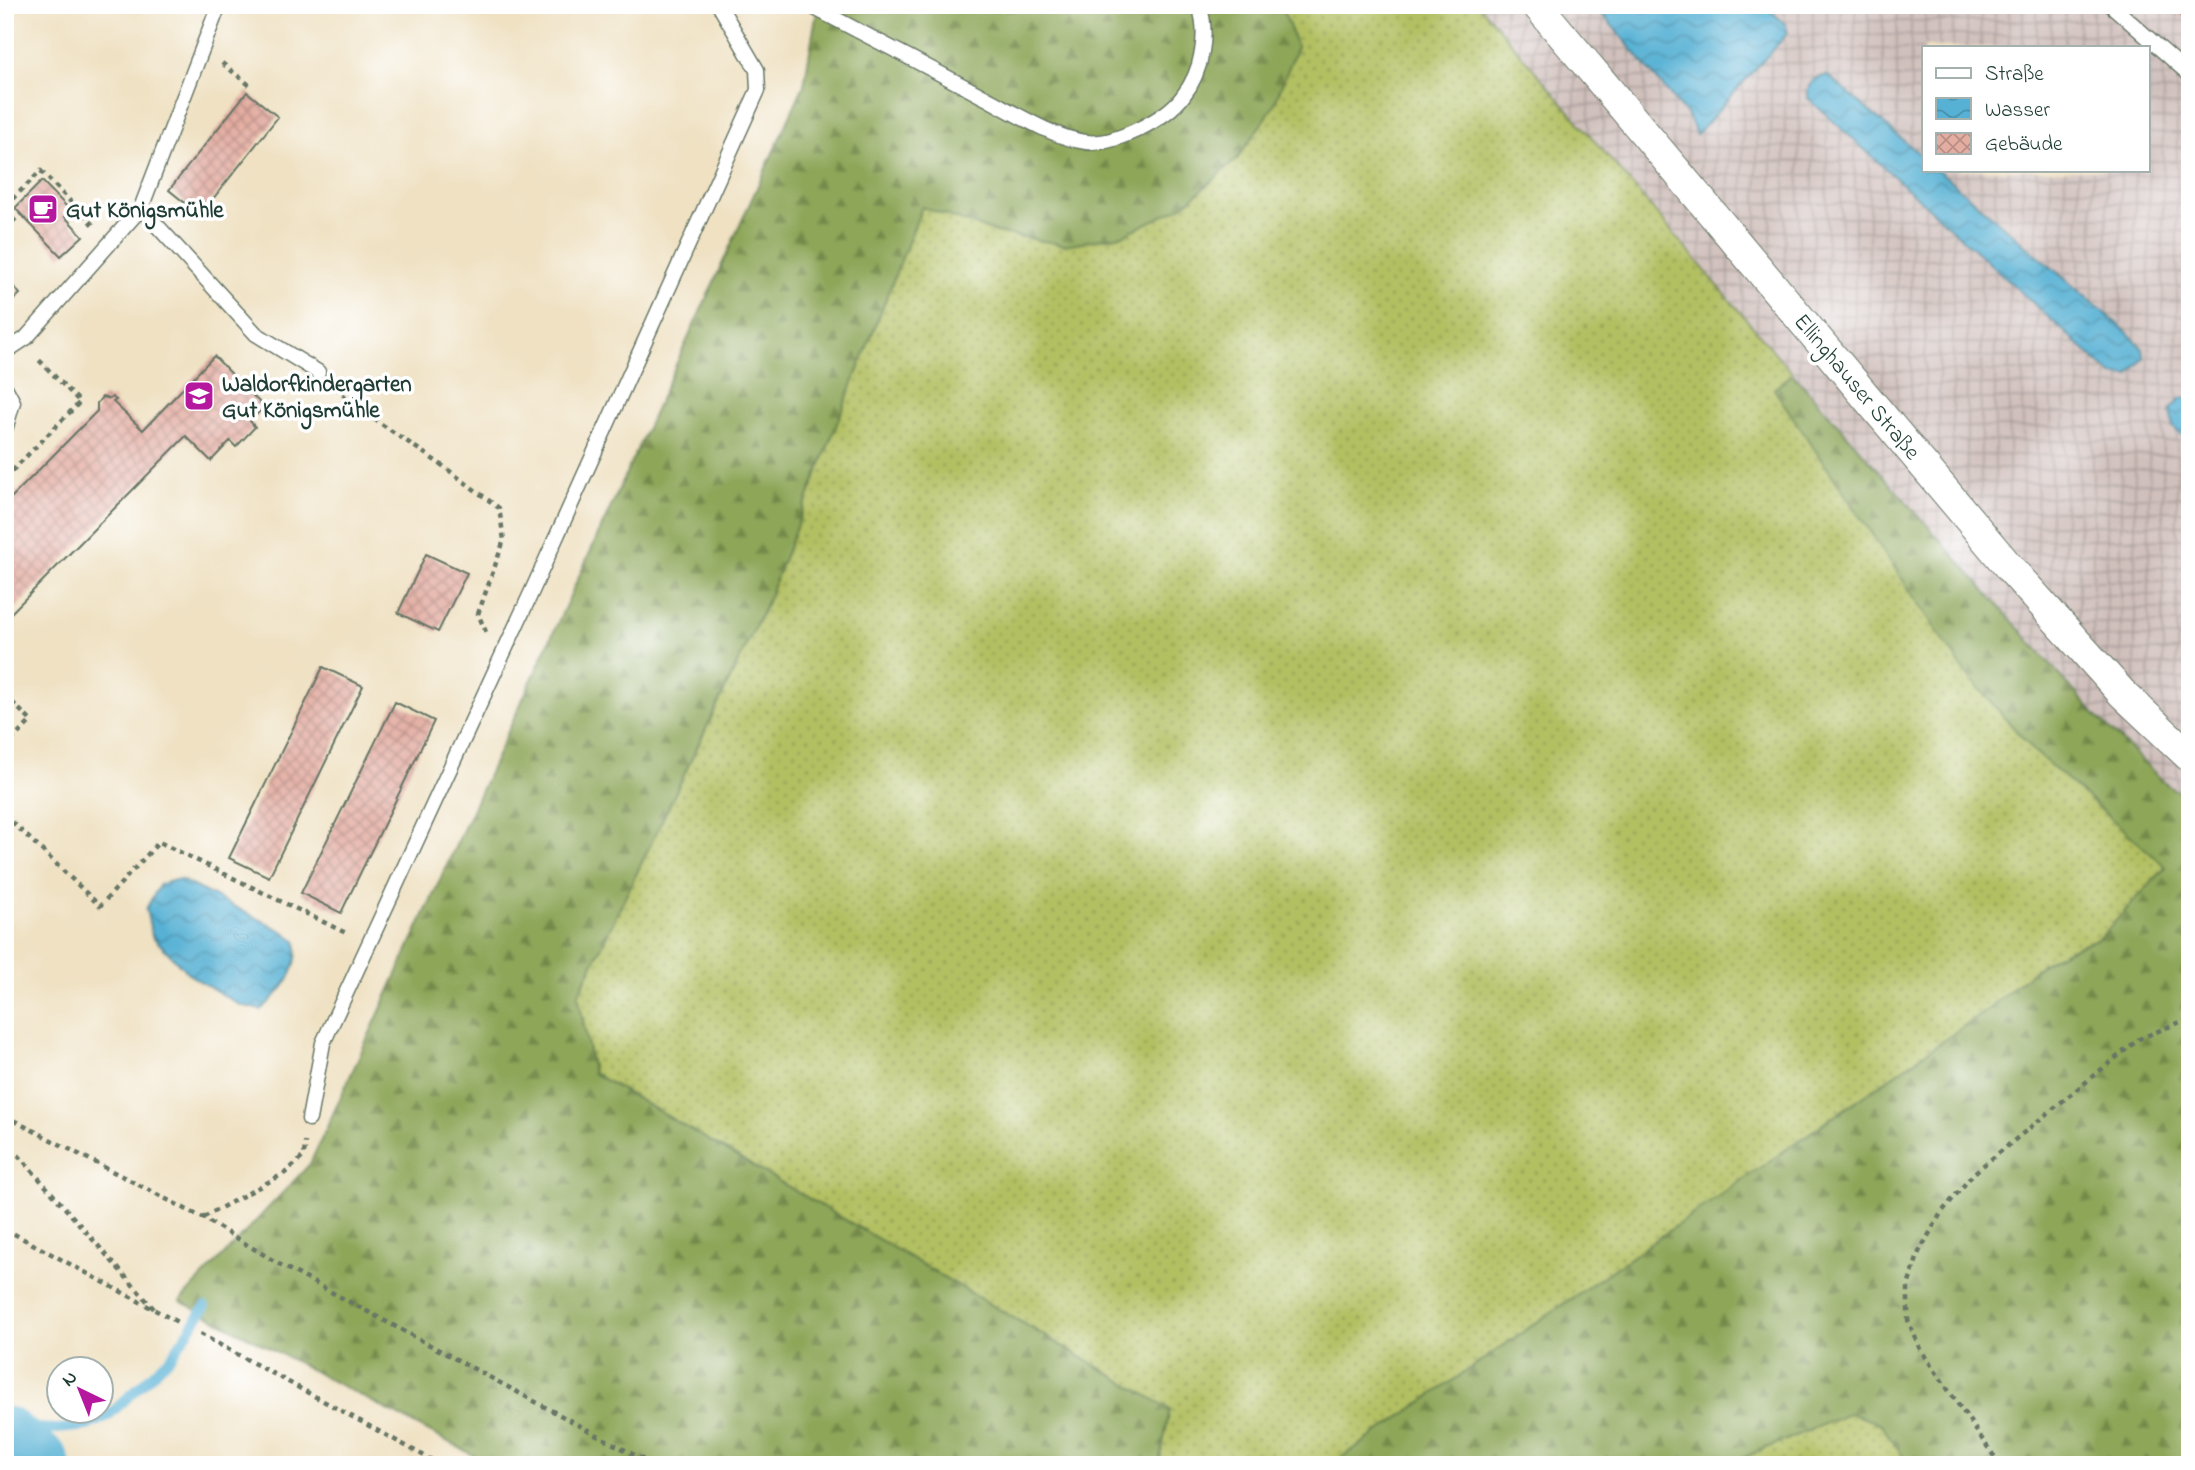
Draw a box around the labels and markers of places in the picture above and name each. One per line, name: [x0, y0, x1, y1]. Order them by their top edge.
cafe icon: Gut Königsmühle: [26, 192, 60, 226]
place label: Gut Königsmühle: [66, 195, 224, 230]
place label: Waldorfkindergarten Gut Königsmühle: [222, 369, 412, 430]
school or university icon: Waldorfkindergarten Gut Königsmühle: [182, 379, 216, 413]

